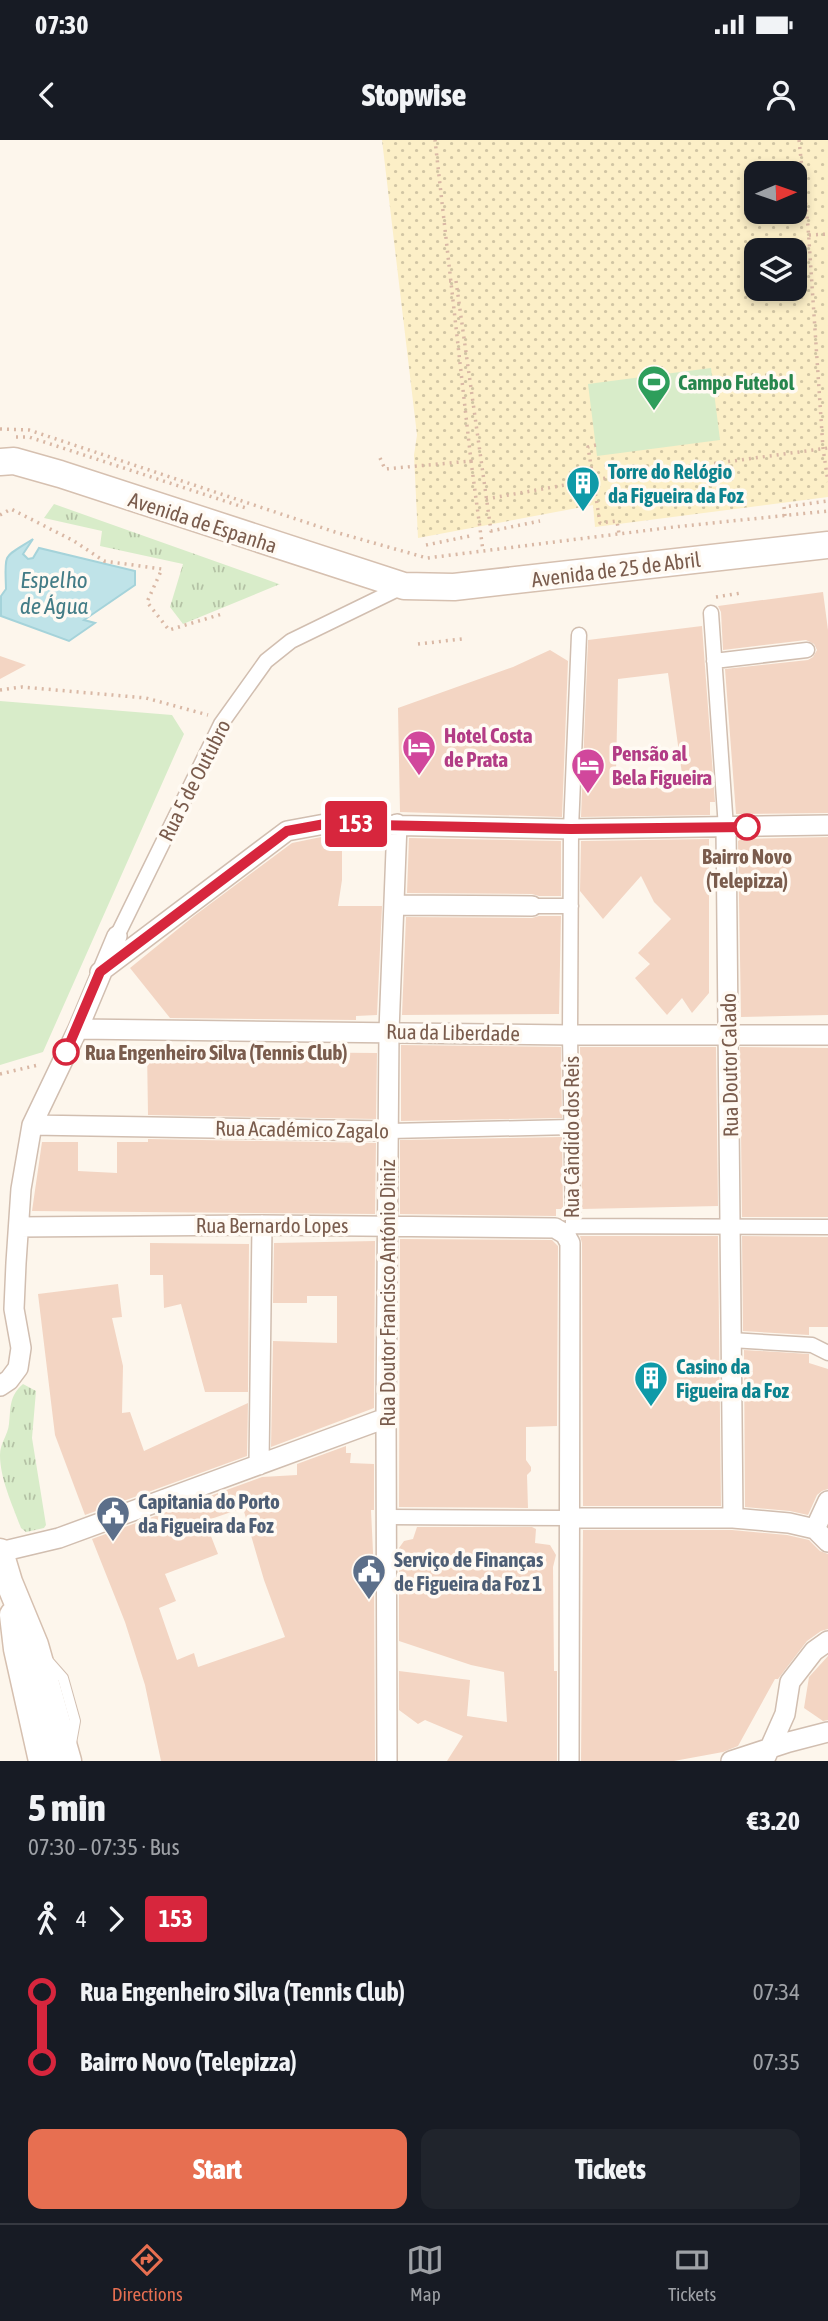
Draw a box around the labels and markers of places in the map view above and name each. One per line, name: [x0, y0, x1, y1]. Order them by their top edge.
sports icon: Campo Futebol: [635, 363, 673, 412]
place label: Campo Futebol: [678, 370, 795, 394]
place label: Torre do Relógio da Figueira da Foz: [608, 459, 744, 507]
building icon: Torre do Relógio da Figueira da Foz: [564, 464, 602, 513]
place label: Hotel Costa de Prata: [444, 723, 533, 771]
hotel icon: Hotel Costa de Prata: [400, 728, 438, 777]
place label: Pensão al Bela Figueira: [612, 741, 712, 789]
hotel icon: Pensão al Bela Figueira: [569, 746, 607, 795]
marker: Bairro Novo (Telepizza): [734, 814, 760, 840]
place label: Bairro Novo (Telepizza): [702, 844, 792, 892]
marker: Rua Engenheiro Silva (Tennis Club): [53, 1039, 79, 1065]
place label: Rua Engenheiro Silva (Tennis Club): [85, 1040, 348, 1064]
place label: Casino da Figueira da Foz: [676, 1354, 790, 1402]
building icon: Casino da Figueira da Foz: [632, 1359, 670, 1408]
place label: Capitania do Porto da Figueira da Foz: [138, 1489, 280, 1537]
public building icon: Capitania do Porto da Figueira da Foz: [94, 1494, 132, 1543]
place label: Serviço de Finanças de Figueira da Foz 1: [394, 1547, 544, 1595]
public building icon: Serviço de Finanças de Figueira da Foz 1: [350, 1552, 388, 1601]

